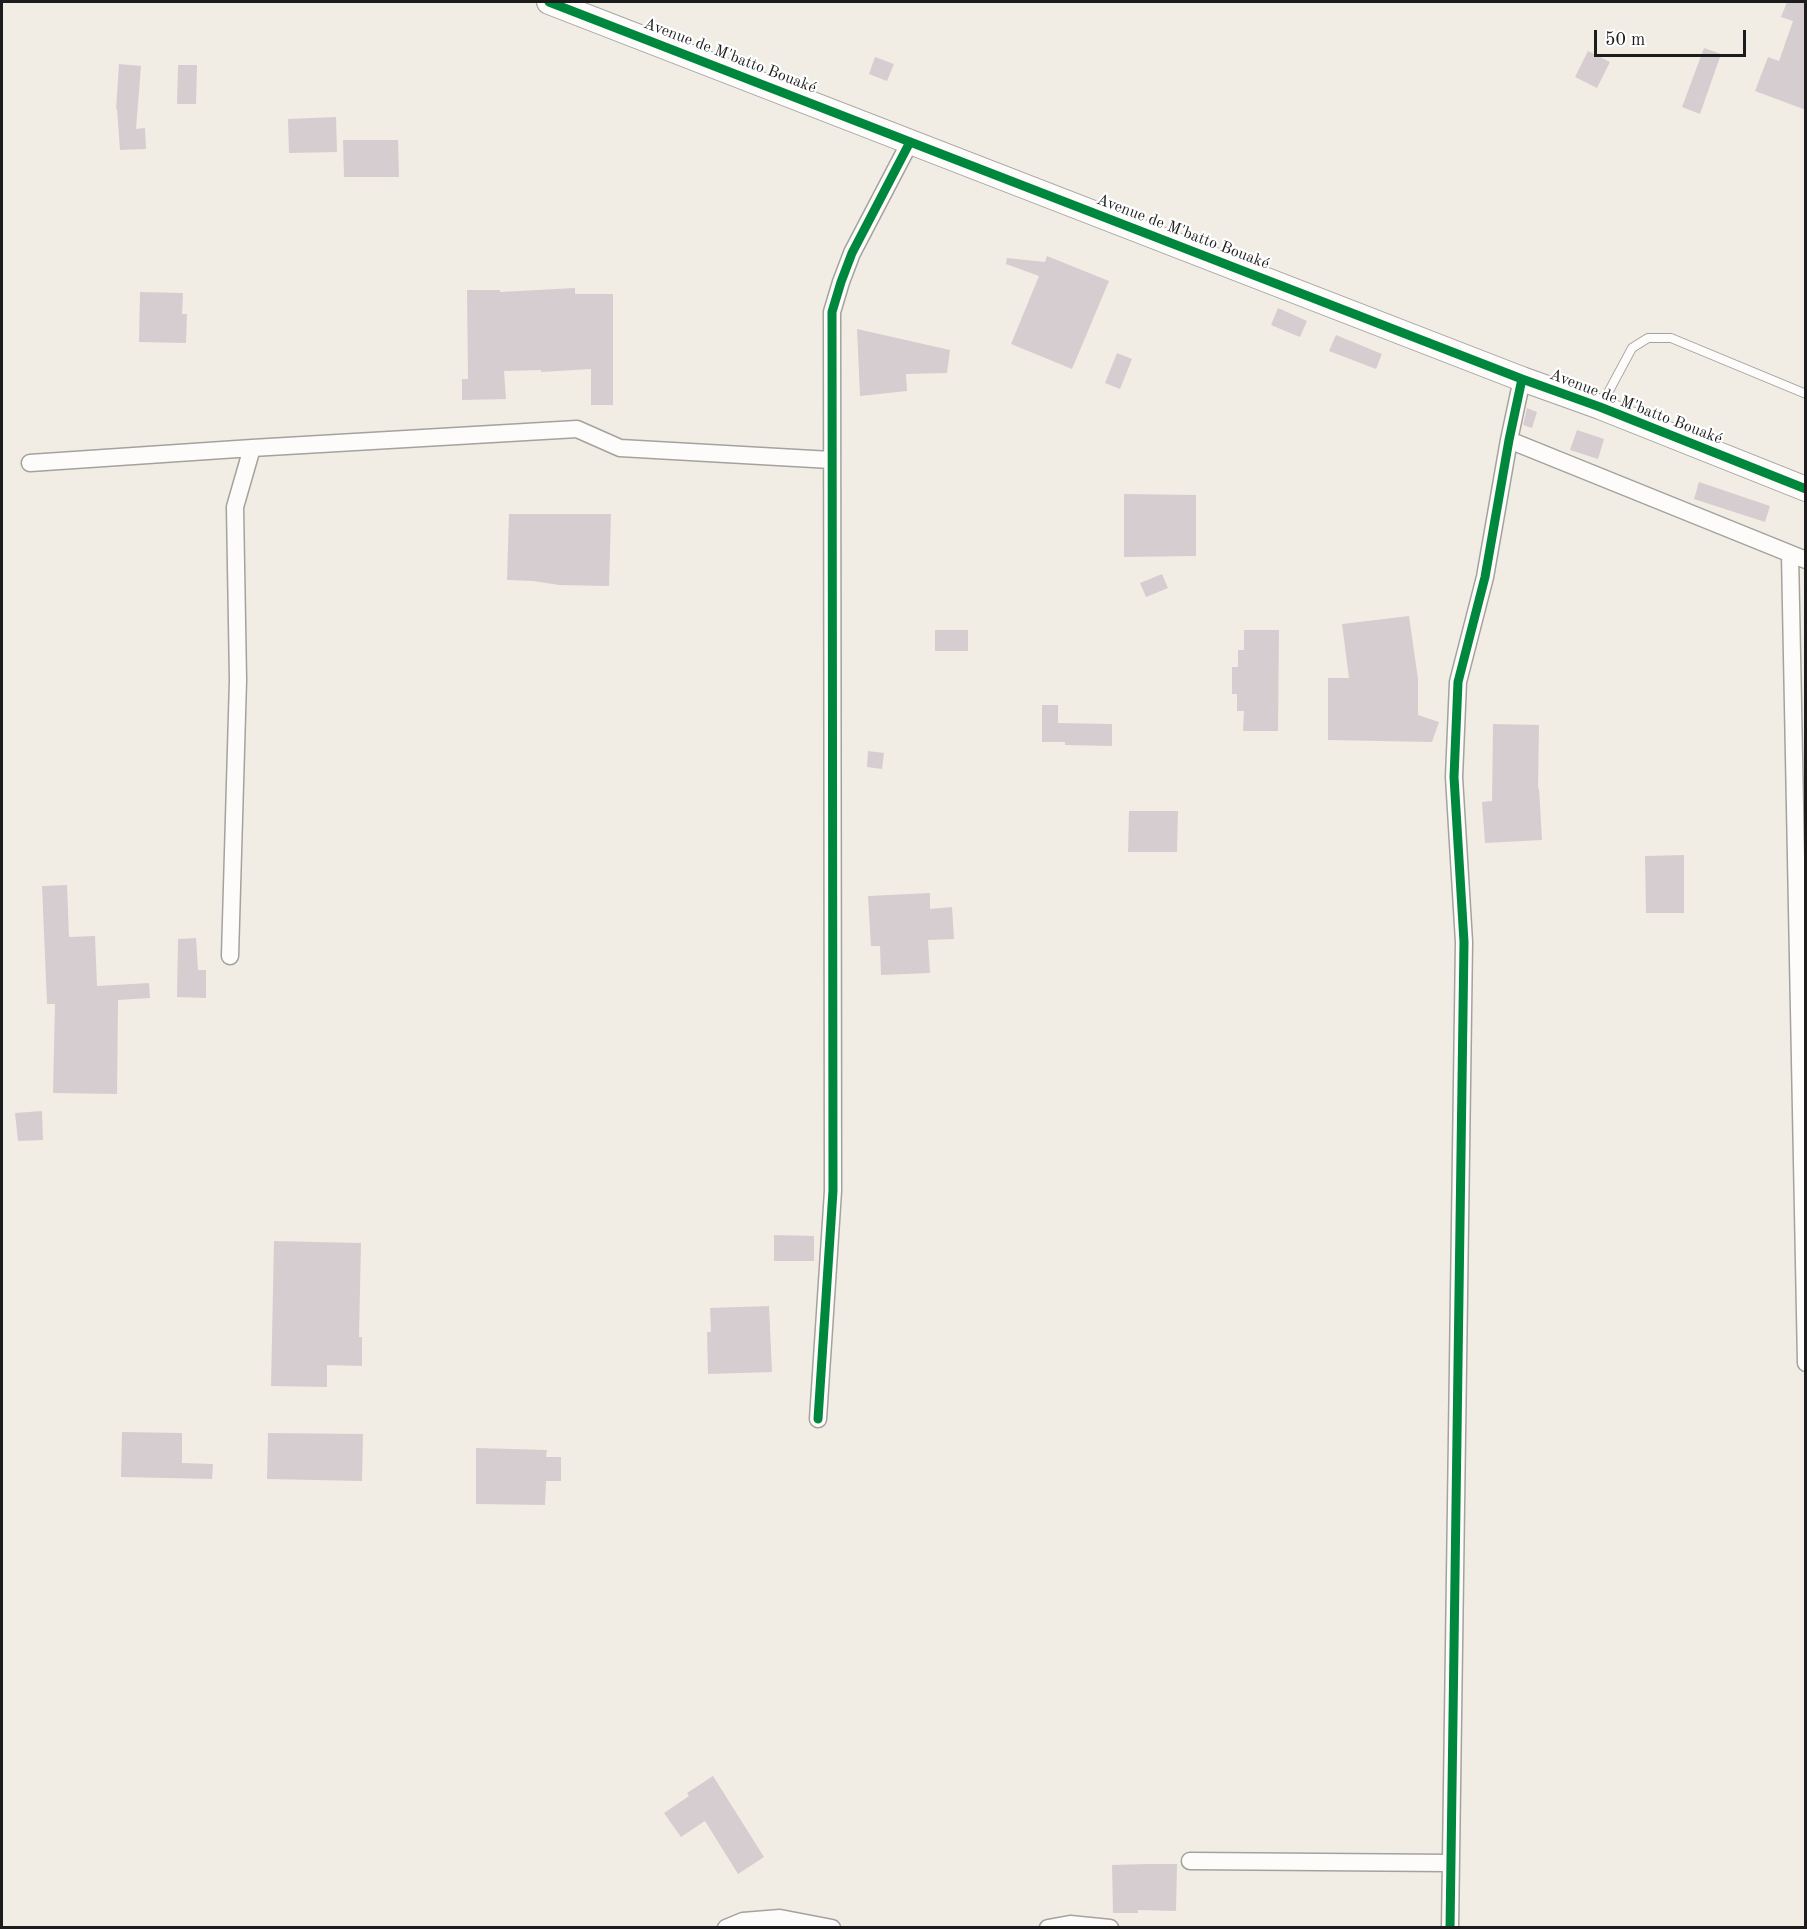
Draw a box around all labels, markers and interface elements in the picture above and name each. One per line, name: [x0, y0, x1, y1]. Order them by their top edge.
street label: Avenue de M'batto Bouaké: [641, 14, 819, 98]
scale bar: [1597, 18, 1748, 56]
text: 50 m: [1605, 31, 1645, 49]
street label: Avenue de M'batto Bouaké: [1094, 190, 1272, 274]
street label: Avenue de M'batto Bouaké: [1547, 365, 1725, 449]

